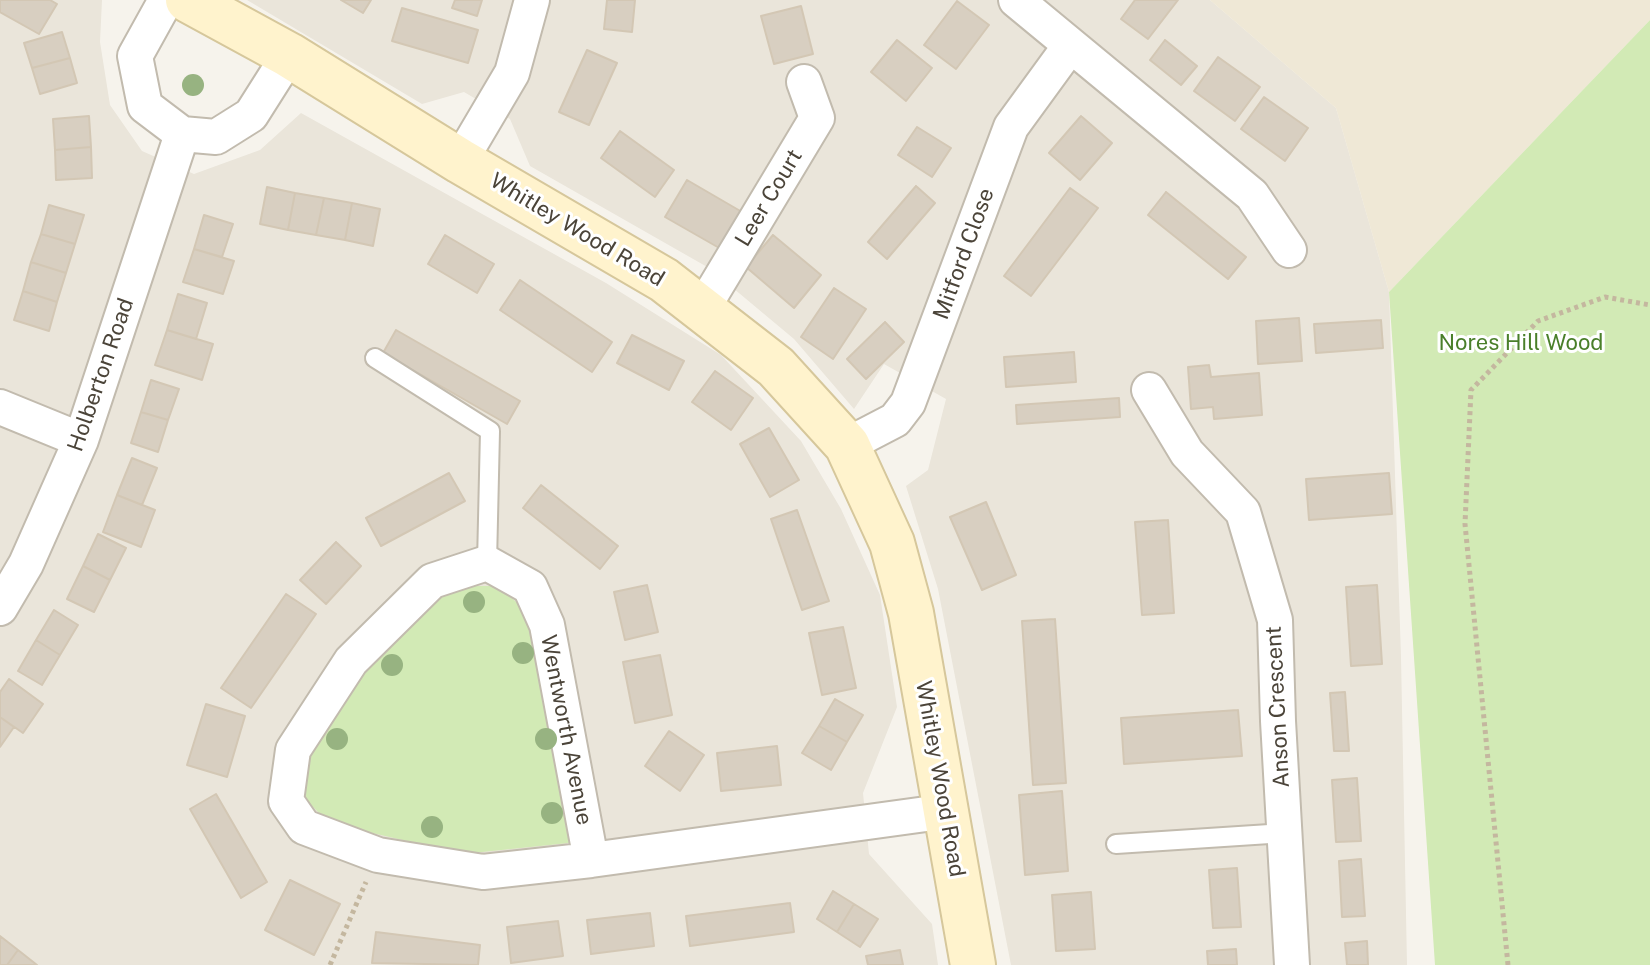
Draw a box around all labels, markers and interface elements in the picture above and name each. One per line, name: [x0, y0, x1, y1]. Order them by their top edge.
street label: Leer Court: [730, 145, 808, 251]
street label: Whitley Wood Road: [485, 168, 669, 292]
street label: Mitford Close: [928, 185, 1000, 323]
street label: Holberton Road: [62, 295, 140, 455]
park label: Nores Hill Wood: [1439, 330, 1603, 356]
street label: Anson Crescent: [1261, 625, 1295, 789]
street label: Wentworth Avenue: [535, 633, 597, 827]
street label: Whitley Wood Road: [910, 679, 970, 879]

